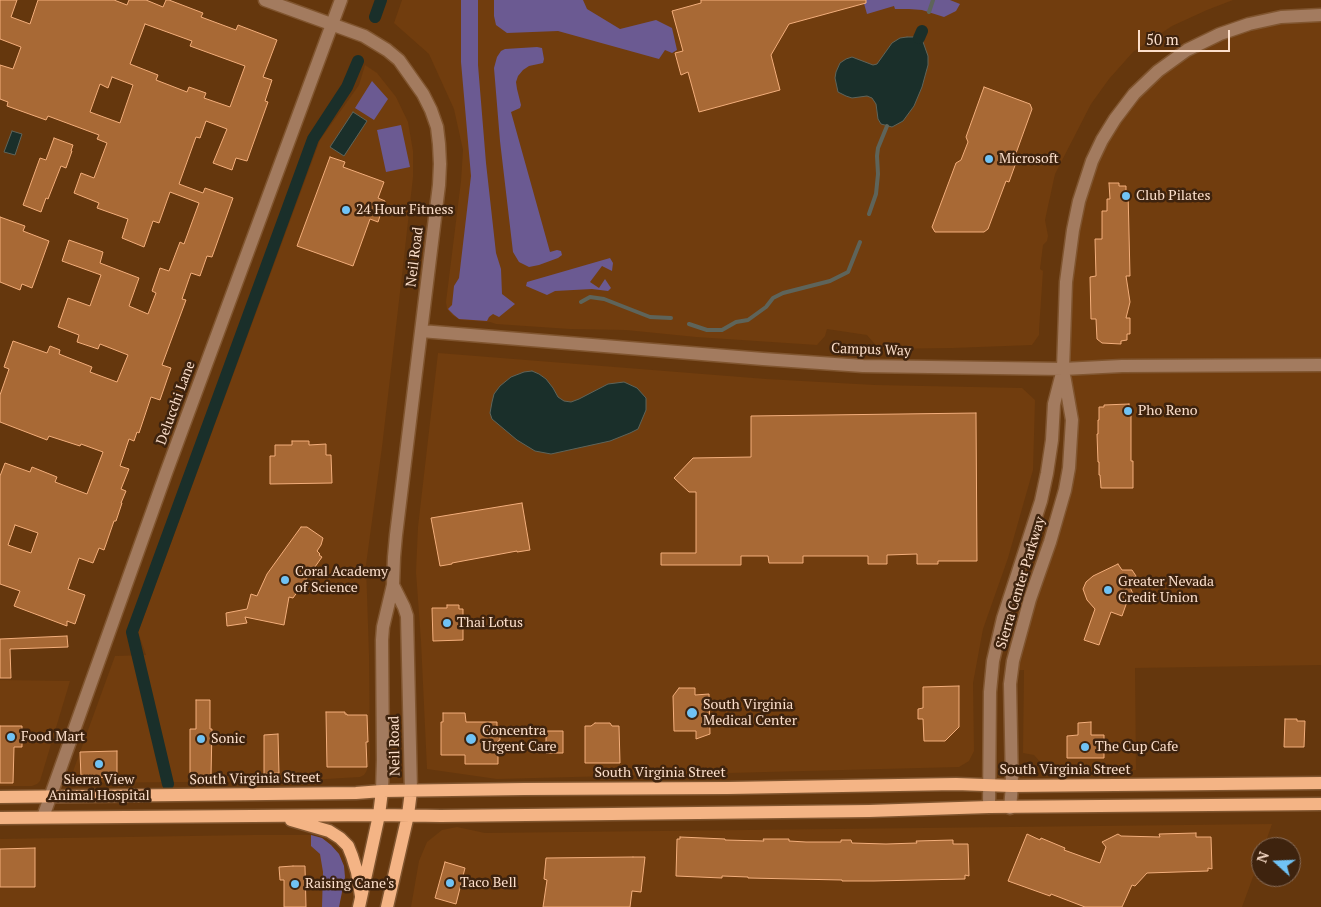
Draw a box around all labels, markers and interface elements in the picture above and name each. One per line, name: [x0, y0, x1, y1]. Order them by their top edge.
scale bar: [1141, 20, 1234, 52]
text: 50 m: [1146, 29, 1179, 49]
place label: Microsoft: [999, 151, 1059, 167]
marker: Microsoft: [983, 153, 995, 165]
place label: Club Pilates: [1136, 188, 1210, 204]
marker: Club Pilates: [1120, 190, 1132, 202]
place label: 24 Hour Fitness: [356, 202, 454, 218]
marker: 24 Hour Fitness: [340, 204, 352, 216]
street label: Neil Road: [403, 226, 427, 288]
street label: Campus Way: [831, 340, 911, 360]
street label: Delucchi Lane: [153, 359, 199, 447]
place label: Pho Reno: [1138, 403, 1197, 419]
marker: Pho Reno: [1122, 405, 1134, 417]
street label: Sierra Center Parkway: [993, 515, 1049, 651]
place label: Coral Academy of Science: [295, 564, 388, 596]
marker: Coral Academy of Science: [279, 574, 291, 586]
place label: Greater Nevada Credit Union: [1118, 574, 1214, 606]
marker: Greater Nevada Credit Union: [1102, 584, 1114, 596]
place label: Thai Lotus: [457, 615, 523, 631]
marker: Thai Lotus: [441, 617, 453, 629]
place label: South Virginia Medical Center: [703, 697, 797, 730]
marker: South Virginia Medical Center: [685, 706, 699, 720]
street label: Neil Road: [386, 716, 404, 776]
place label: Concentra Urgent Care: [482, 723, 557, 756]
place label: Food Mart: [21, 729, 85, 745]
marker: Food Mart: [5, 731, 17, 743]
place label: Sonic: [211, 731, 245, 747]
marker: Concentra Urgent Care: [464, 732, 478, 746]
marker: Sonic: [195, 733, 207, 745]
place label: The Cup Cafe: [1095, 739, 1178, 755]
marker: The Cup Cafe: [1079, 741, 1091, 753]
marker: Sierra View Animal Hospital: [93, 758, 105, 770]
street label: South Virginia Street: [999, 762, 1131, 778]
street label: South Virginia Street: [594, 765, 726, 781]
street label: South Virginia Street: [189, 769, 321, 789]
place label: Sierra View Animal Hospital: [48, 772, 150, 804]
north arrow: [1251, 837, 1301, 887]
text: N: [1252, 849, 1273, 865]
place label: Taco Bell: [460, 875, 517, 891]
place label: Raising Cane's: [305, 876, 394, 892]
marker: Taco Bell: [444, 877, 456, 889]
marker: Raising Cane's: [289, 878, 301, 890]

